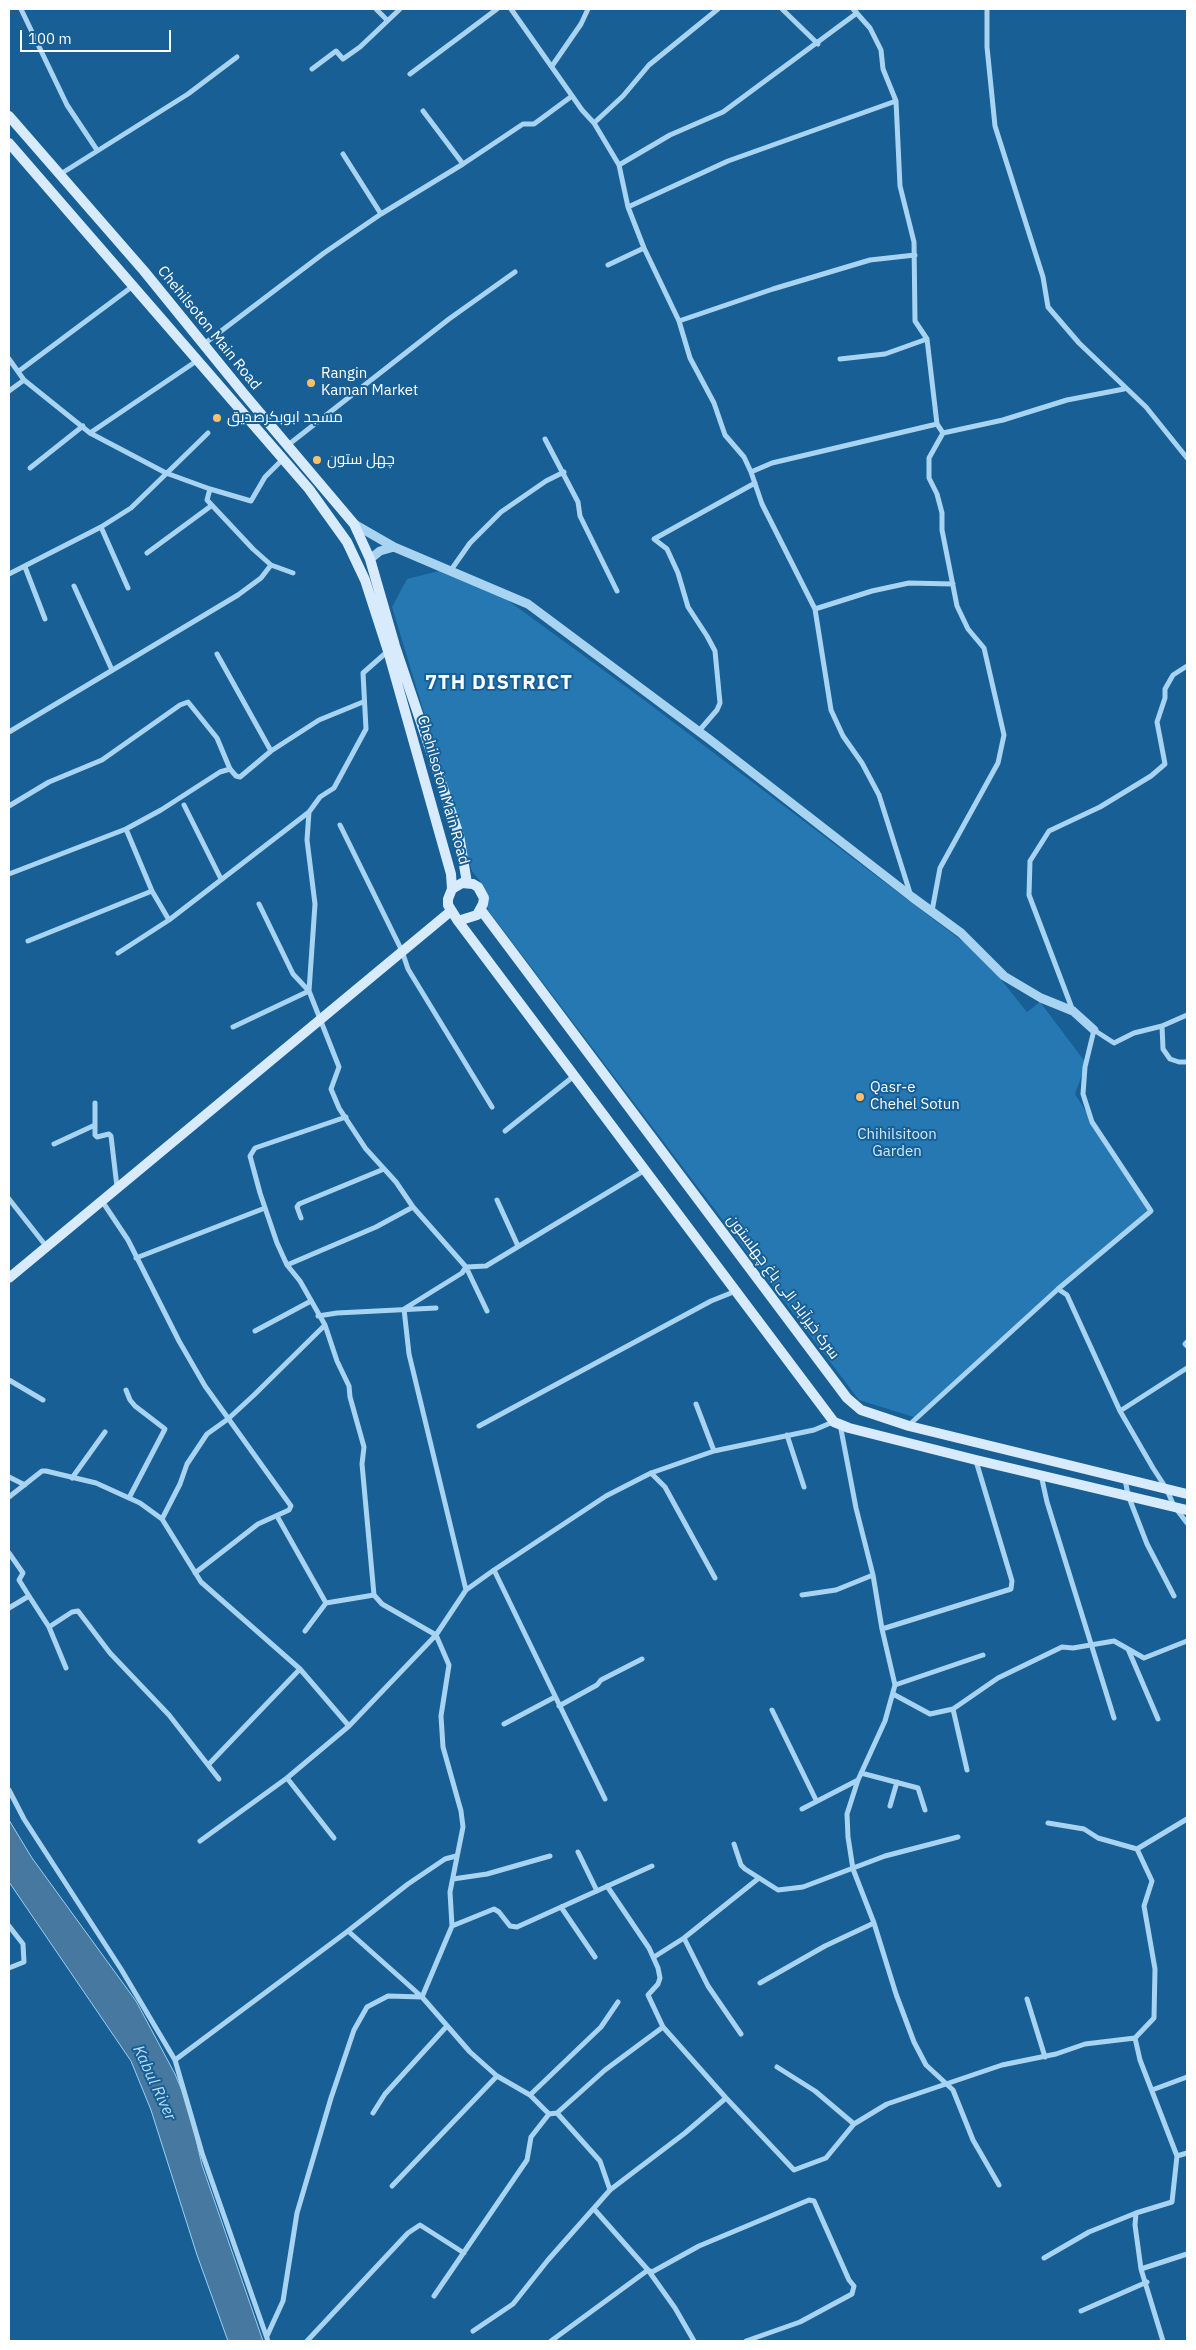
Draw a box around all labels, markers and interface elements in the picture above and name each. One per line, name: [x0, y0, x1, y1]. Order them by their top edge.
scale bar: [22, 20, 174, 52]
text: 100 m: [28, 29, 72, 48]
street label: Chehilsoton Main Road: [153, 262, 265, 394]
place label: Rangin Kaman Market: [321, 365, 418, 400]
marker: Rangin Kaman Market: [305, 377, 317, 389]
place label: مسجد ابوبکرصدیق: [227, 409, 343, 427]
marker: مسجد ابوبکرصدیق: [211, 412, 223, 424]
place label: چهل ستون: [327, 451, 395, 469]
marker: چهل ستون: [311, 454, 323, 466]
district label: 7TH DISTRICT: [424, 671, 574, 695]
street label: Chehilsoton Main Road: [413, 713, 473, 867]
place label: Qasr-e Chehel Sotun: [870, 1079, 960, 1114]
marker: Qasr-e Chehel Sotun: [854, 1091, 866, 1103]
park label: Chihilsitoon Garden: [857, 1126, 937, 1161]
street label: سرک خیرآباد الی باغ چهلستون: [723, 1211, 843, 1363]
water label: Kabul River: [128, 2042, 180, 2124]

